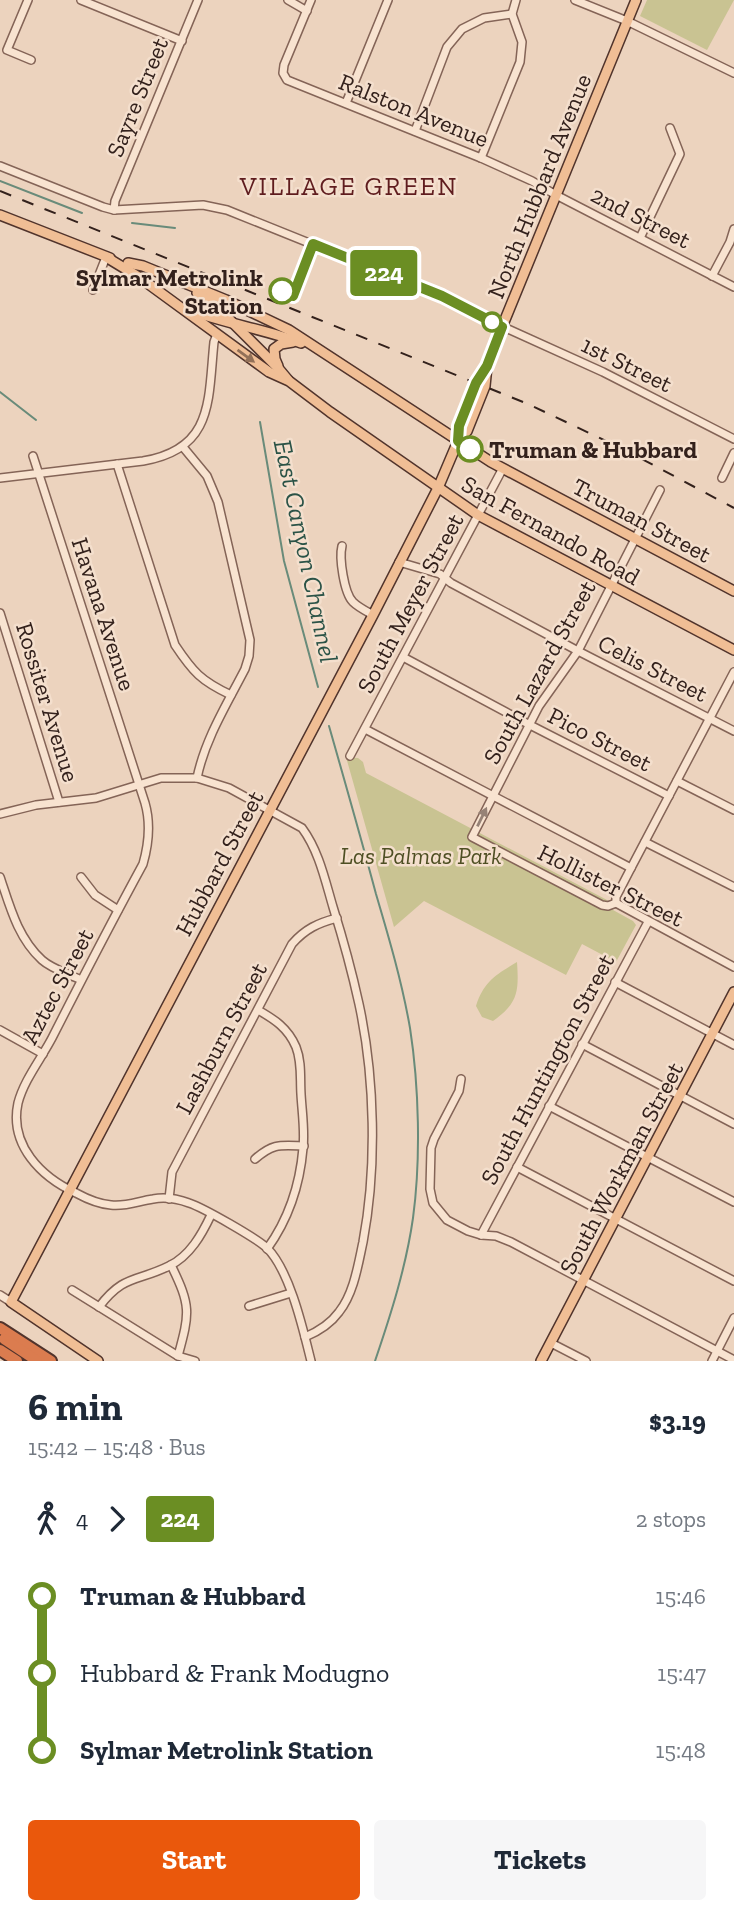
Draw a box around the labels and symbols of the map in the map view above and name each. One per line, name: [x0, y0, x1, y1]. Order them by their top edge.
street label: Sayre Street: [100, 33, 174, 161]
street label: Ralston Avenue: [335, 67, 493, 153]
street label: North Hubbard Avenue: [481, 70, 597, 302]
district label: VILLAGE GREEN: [239, 170, 458, 202]
street label: 2nd Street: [586, 180, 696, 254]
line badge: 224: [344, 250, 424, 296]
place label: Sylmar Metrolink Station: [76, 263, 263, 320]
marker: Sylmar Metrolink Station: [269, 278, 295, 304]
unlabelled marker: [482, 312, 502, 332]
street label: 1st Street: [577, 330, 677, 398]
one-way arrow: [237, 348, 255, 362]
place label: Truman & Hubbard: [489, 435, 697, 464]
water label: East Canyon Channel: [267, 436, 345, 666]
marker: Truman & Hubbard: [457, 436, 483, 462]
street label: San Fernando Road: [457, 469, 645, 591]
street label: Truman Street: [568, 471, 716, 569]
street label: South Meyer Street: [350, 508, 470, 698]
street label: Havana Avenue: [66, 534, 142, 694]
street label: South Lazard Street: [477, 575, 602, 769]
street label: Rossiter Avenue: [10, 619, 86, 785]
street label: Celis Street: [593, 628, 713, 708]
street label: Pico Street: [543, 701, 657, 778]
street label: Hubbard Street: [169, 785, 269, 941]
one-way arrow: [477, 807, 488, 827]
street label: Hollister Street: [533, 837, 689, 933]
park label: Las Palmas Park: [340, 841, 502, 870]
street label: Aztec Street: [14, 923, 100, 1049]
street label: South Huntington Street: [474, 949, 620, 1189]
street label: Lashburn Street: [169, 957, 273, 1119]
street label: South Workman Street: [553, 1057, 689, 1279]

